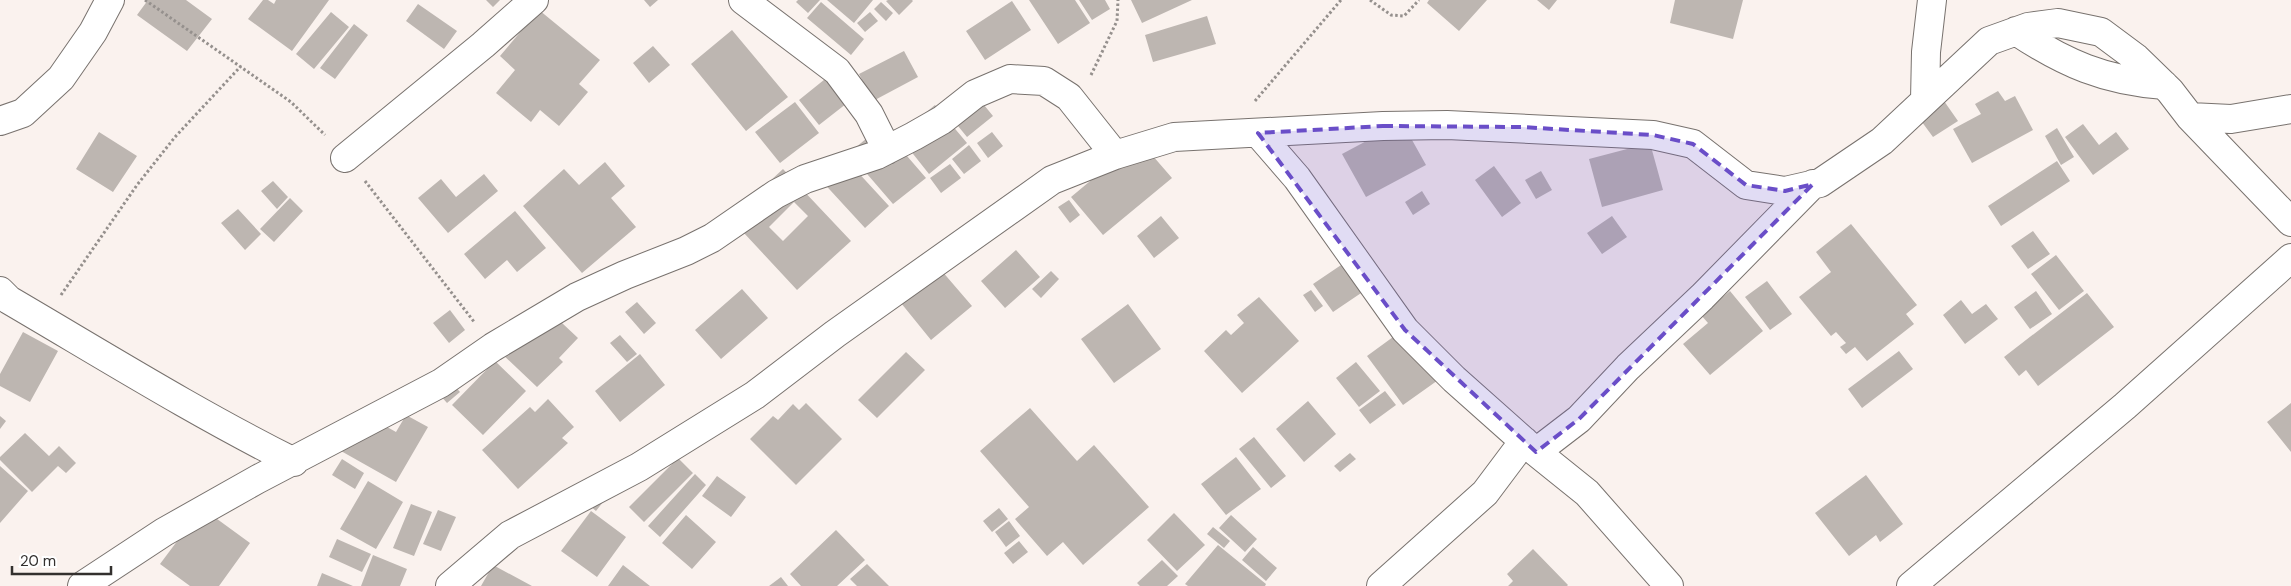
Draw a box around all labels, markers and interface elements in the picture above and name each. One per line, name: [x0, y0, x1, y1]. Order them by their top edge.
scale bar: [12, 544, 111, 576]
text: 20 m: [20, 551, 56, 571]

